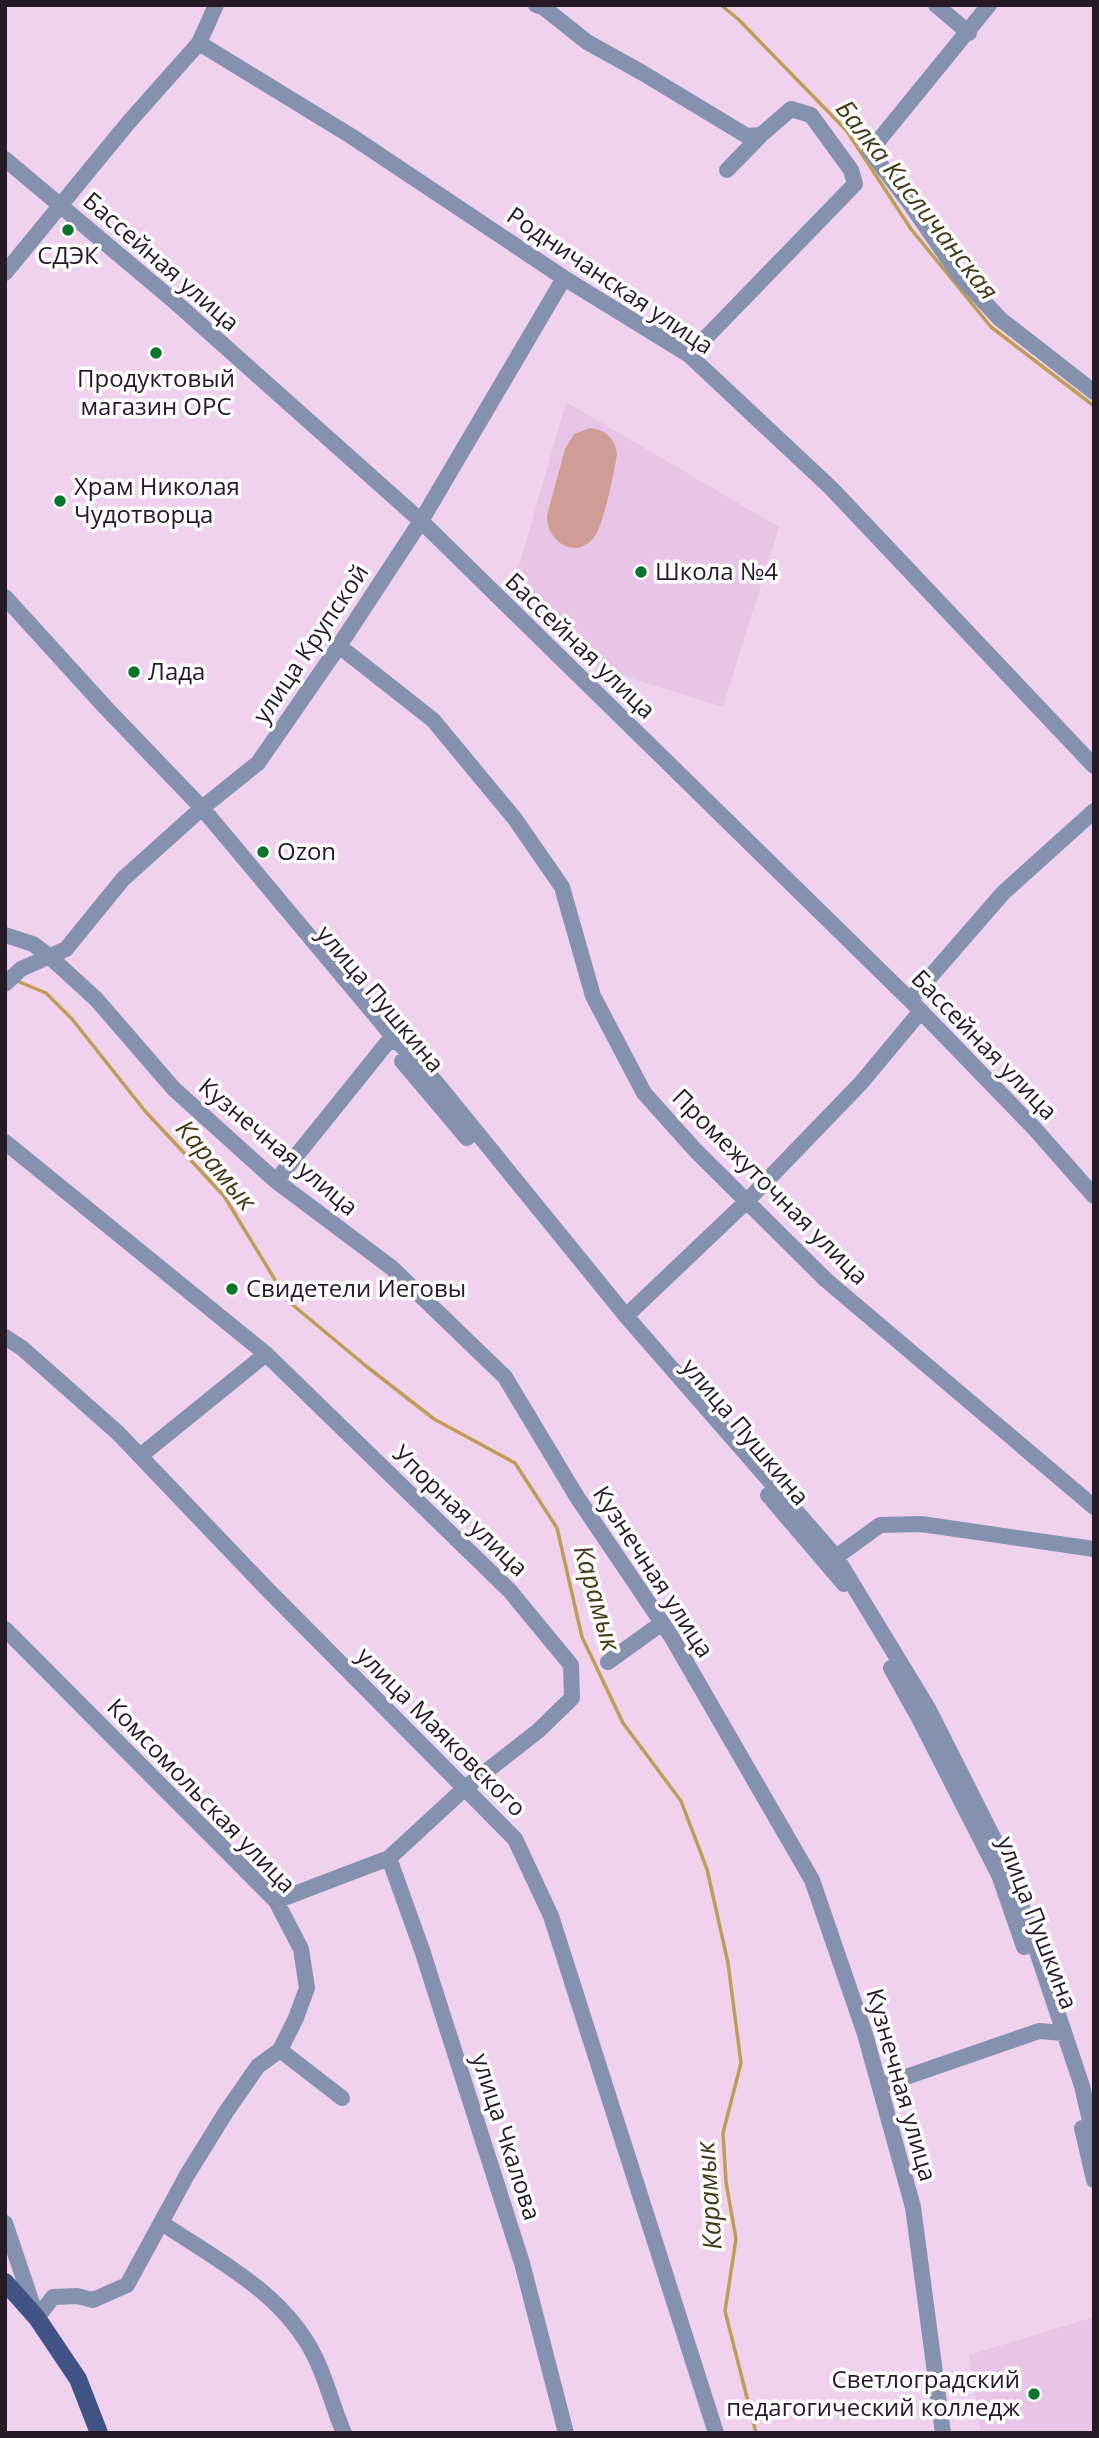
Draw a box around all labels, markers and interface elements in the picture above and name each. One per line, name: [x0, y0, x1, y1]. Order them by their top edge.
water label: Балка Кисличанская: [828, 92, 1007, 307]
street label: Бассейная улица: [77, 184, 247, 338]
street label: Родничанская улица: [501, 198, 721, 361]
marker: СДЭК: [60, 222, 76, 238]
place label: СДЭК: [37, 238, 99, 271]
marker: Продуктовый магазин ОРС: [148, 345, 164, 361]
place label: Продуктовый магазин ОРС: [77, 361, 235, 422]
place label: Храм Николая Чудотворца: [74, 469, 240, 530]
marker: Храм Николая Чудотворца: [52, 493, 68, 509]
place label: Школа №4: [655, 554, 778, 587]
street label: улица Крупской: [244, 557, 375, 729]
marker: Школа №4: [633, 564, 649, 580]
street label: Бассейная улица: [499, 565, 663, 725]
place label: Лада: [148, 654, 205, 687]
marker: Лада: [126, 664, 142, 680]
place label: Ozon: [277, 834, 336, 867]
marker: Ozon: [255, 844, 271, 860]
street label: улица Пушкина: [310, 917, 452, 1079]
street label: Бассейная улица: [905, 962, 1065, 1126]
street label: Кузнечная улица: [192, 1069, 366, 1222]
street label: Промежуточная улица: [666, 1081, 876, 1291]
water label: Карамык: [168, 1111, 266, 1219]
place label: Свидетели Иеговы: [246, 1271, 466, 1304]
marker: Свидетели Иеговы: [224, 1281, 240, 1297]
street label: улица Пушкина: [675, 1350, 817, 1512]
street label: Упорная улица: [386, 1437, 536, 1583]
street label: Кузнечная улица: [586, 1479, 722, 1664]
water label: Карамык: [566, 1541, 631, 1656]
street label: улица Маяковского: [350, 1639, 534, 1823]
street label: Комсомольская улица: [100, 1690, 304, 1899]
street label: улица Пушкина: [990, 1831, 1087, 2014]
street label: Кузнечная улица: [859, 1984, 946, 2185]
street label: улица Чкалова: [465, 2049, 550, 2224]
water label: Карамык: [686, 2139, 730, 2251]
place label: Светлоградский педагогический колледж: [726, 2362, 1020, 2423]
marker: Светлоградский педагогический колледж: [1026, 2386, 1042, 2402]

